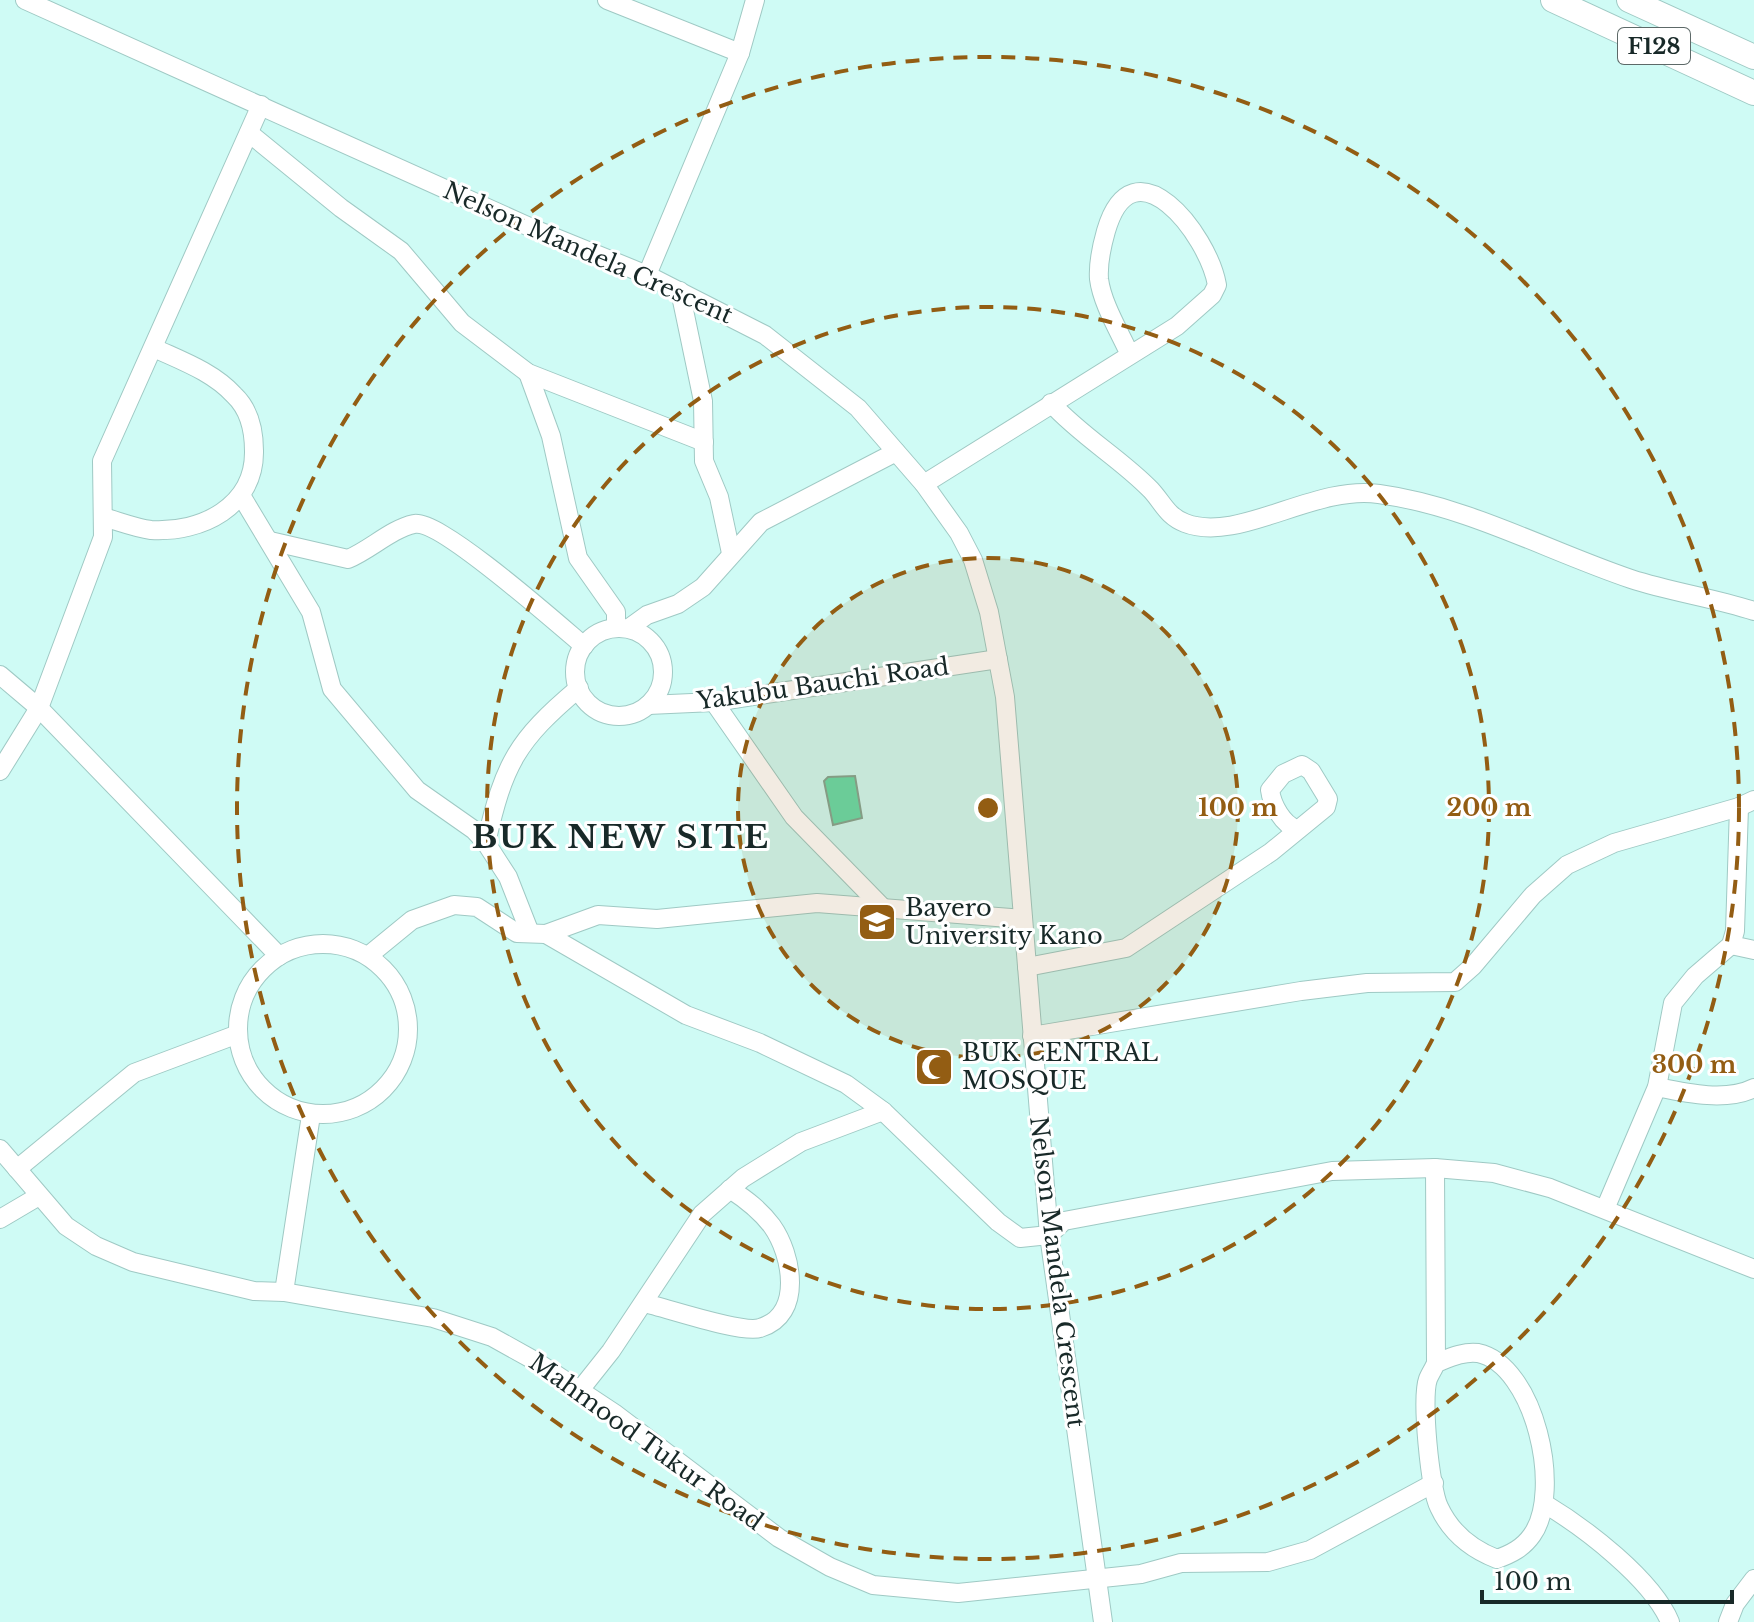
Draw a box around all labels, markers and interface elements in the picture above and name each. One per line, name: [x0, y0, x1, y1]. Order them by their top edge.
road number: F128: [1618, 28, 1690, 64]
street label: Nelson Mandela Crescent: [439, 176, 737, 330]
street label: Yakubu Bauchi Road: [694, 651, 951, 716]
text: 100 m: [1198, 793, 1278, 822]
text: 200 m: [1447, 793, 1532, 822]
centre of rings: [974, 794, 1002, 822]
district label: BUK NEW SITE: [472, 817, 770, 857]
place label: Bayero University Kano: [905, 893, 1103, 950]
school or university icon: Bayero University Kano: [856, 901, 898, 943]
place label: BUK CENTRAL MOSQUE: [962, 1038, 1158, 1095]
mosque icon: BUK CENTRAL MOSQUE: [913, 1046, 955, 1088]
text: 300 m: [1652, 1050, 1737, 1079]
street label: Nelson Mandela Crescent: [1024, 1115, 1091, 1429]
street label: Mahmood Tukur Road: [524, 1347, 769, 1536]
scale bar: [1482, 1554, 1732, 1604]
text: 100 m: [1494, 1567, 1572, 1596]

